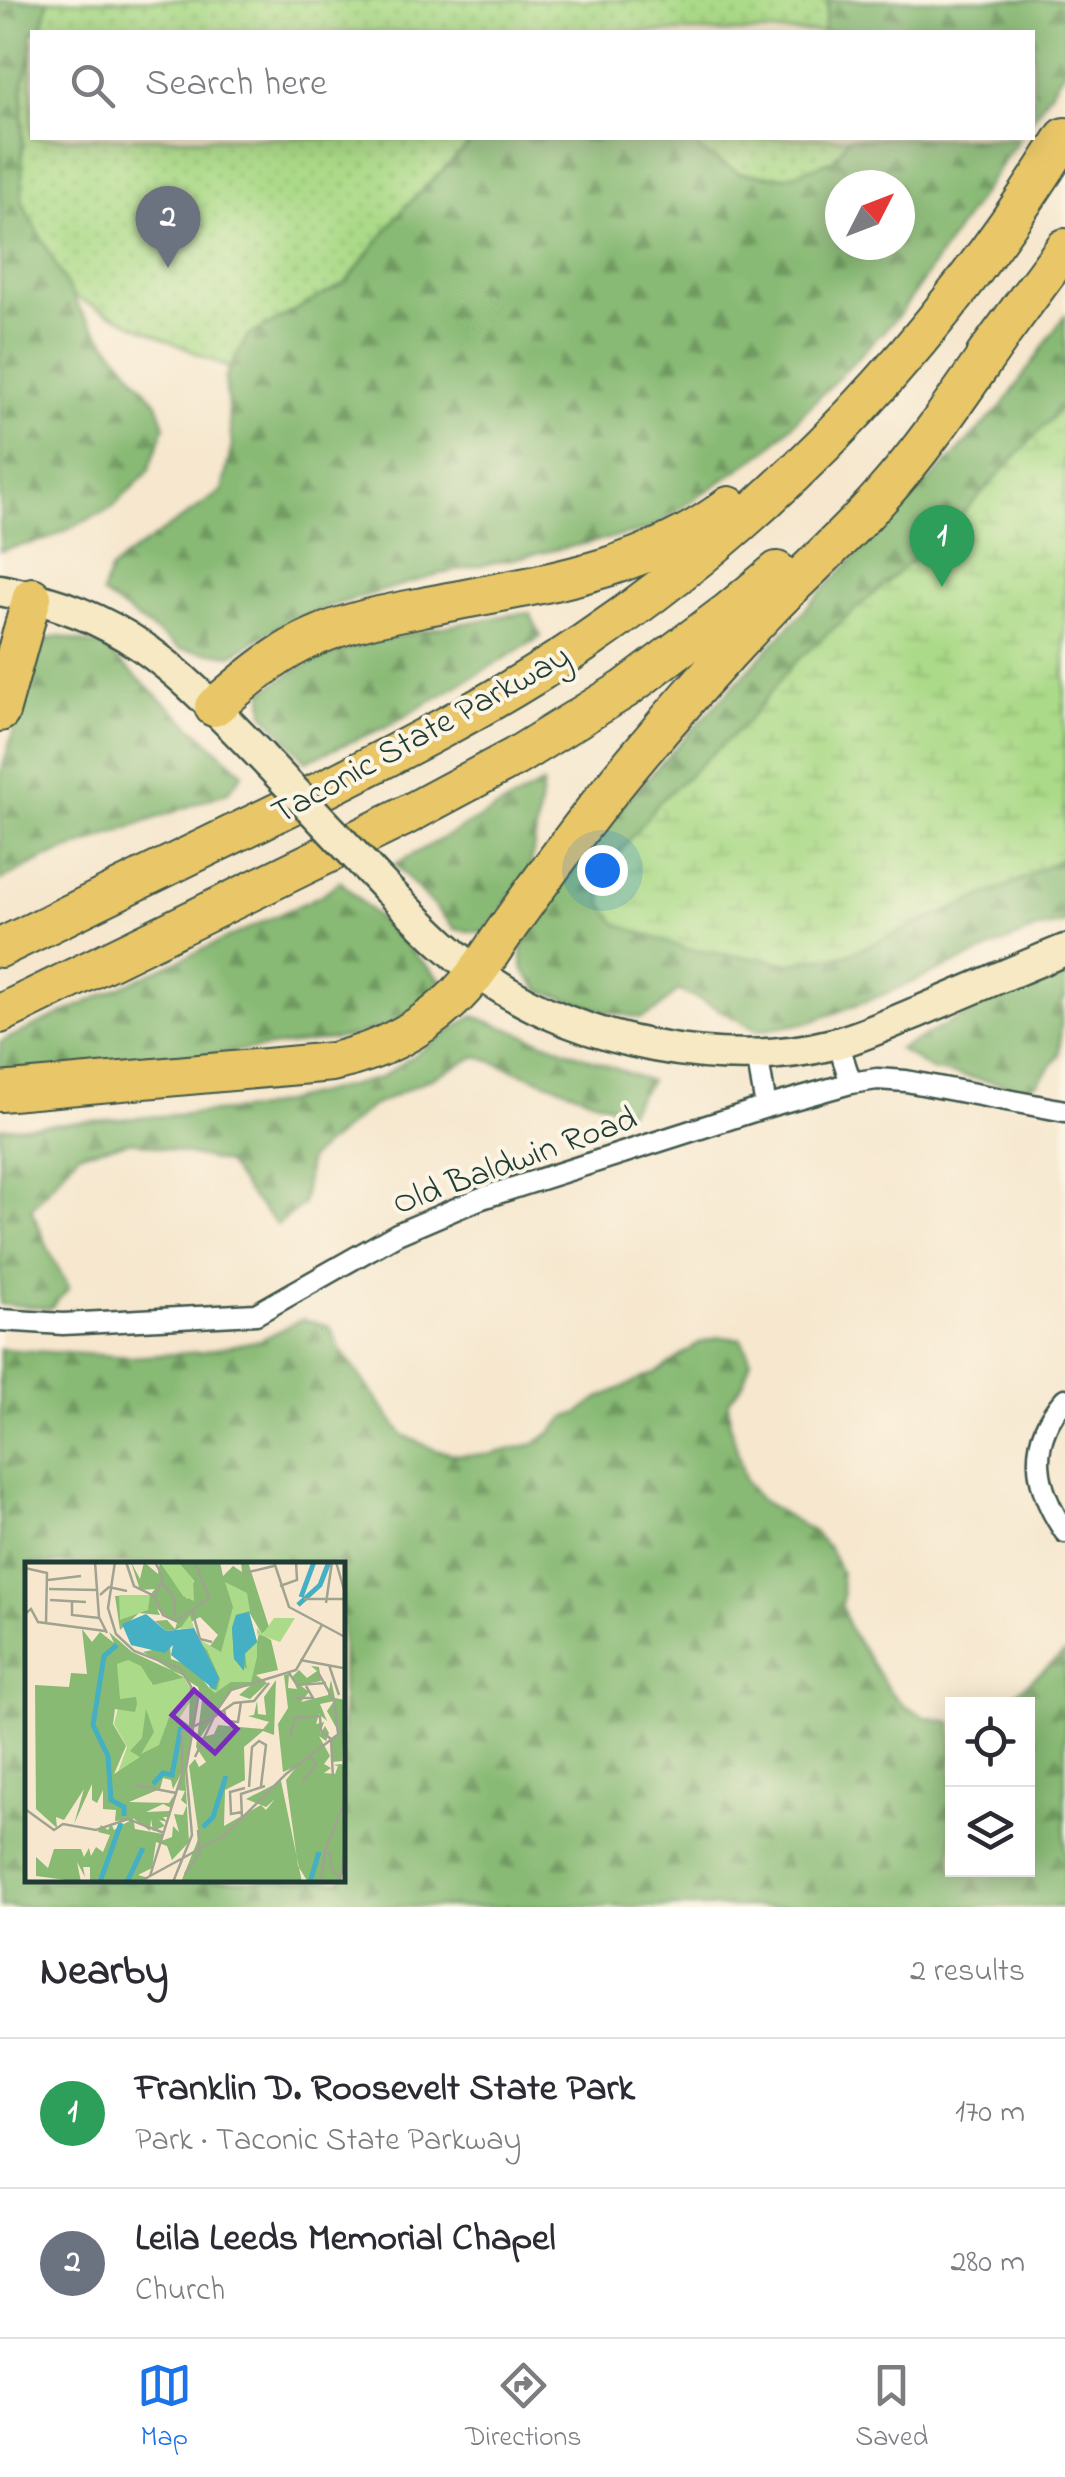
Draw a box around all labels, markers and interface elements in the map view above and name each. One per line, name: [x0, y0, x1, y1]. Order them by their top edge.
search box: [30, 30, 1035, 140]
text: Search here: [145, 57, 327, 113]
icon: search: [65, 58, 120, 113]
north arrow: [825, 170, 915, 260]
pin: 2: [136, 186, 200, 268]
pin: 1: [910, 504, 974, 587]
street label: Taconic State Parkway: [263, 633, 580, 839]
your location: [577, 845, 628, 896]
street label: Old Baldwin Road: [386, 1094, 645, 1230]
inset map: [25, 1562, 345, 1882]
map controls: [945, 1697, 1035, 1877]
button: locate: [945, 1697, 1035, 1787]
button: layers: [945, 1787, 1035, 1877]
text: Nearby: [40, 1942, 168, 2003]
text: 2 results: [910, 1949, 1025, 1996]
text: Franklin D. Roosevelt State Park: [135, 2062, 635, 2118]
text: 1: [67, 2090, 78, 2137]
text: 170 m: [955, 2090, 1025, 2137]
text: Park · Taconic State Parkway: [135, 2118, 521, 2165]
text: Leila Leeds Memorial Chapel: [135, 2212, 556, 2268]
text: 2: [65, 2240, 80, 2287]
text: 280 m: [950, 2240, 1025, 2287]
text: Church: [135, 2268, 225, 2315]
tab: Map: [137, 2358, 192, 2459]
tab: Directions: [465, 2358, 582, 2459]
tab: Saved: [855, 2358, 928, 2459]

